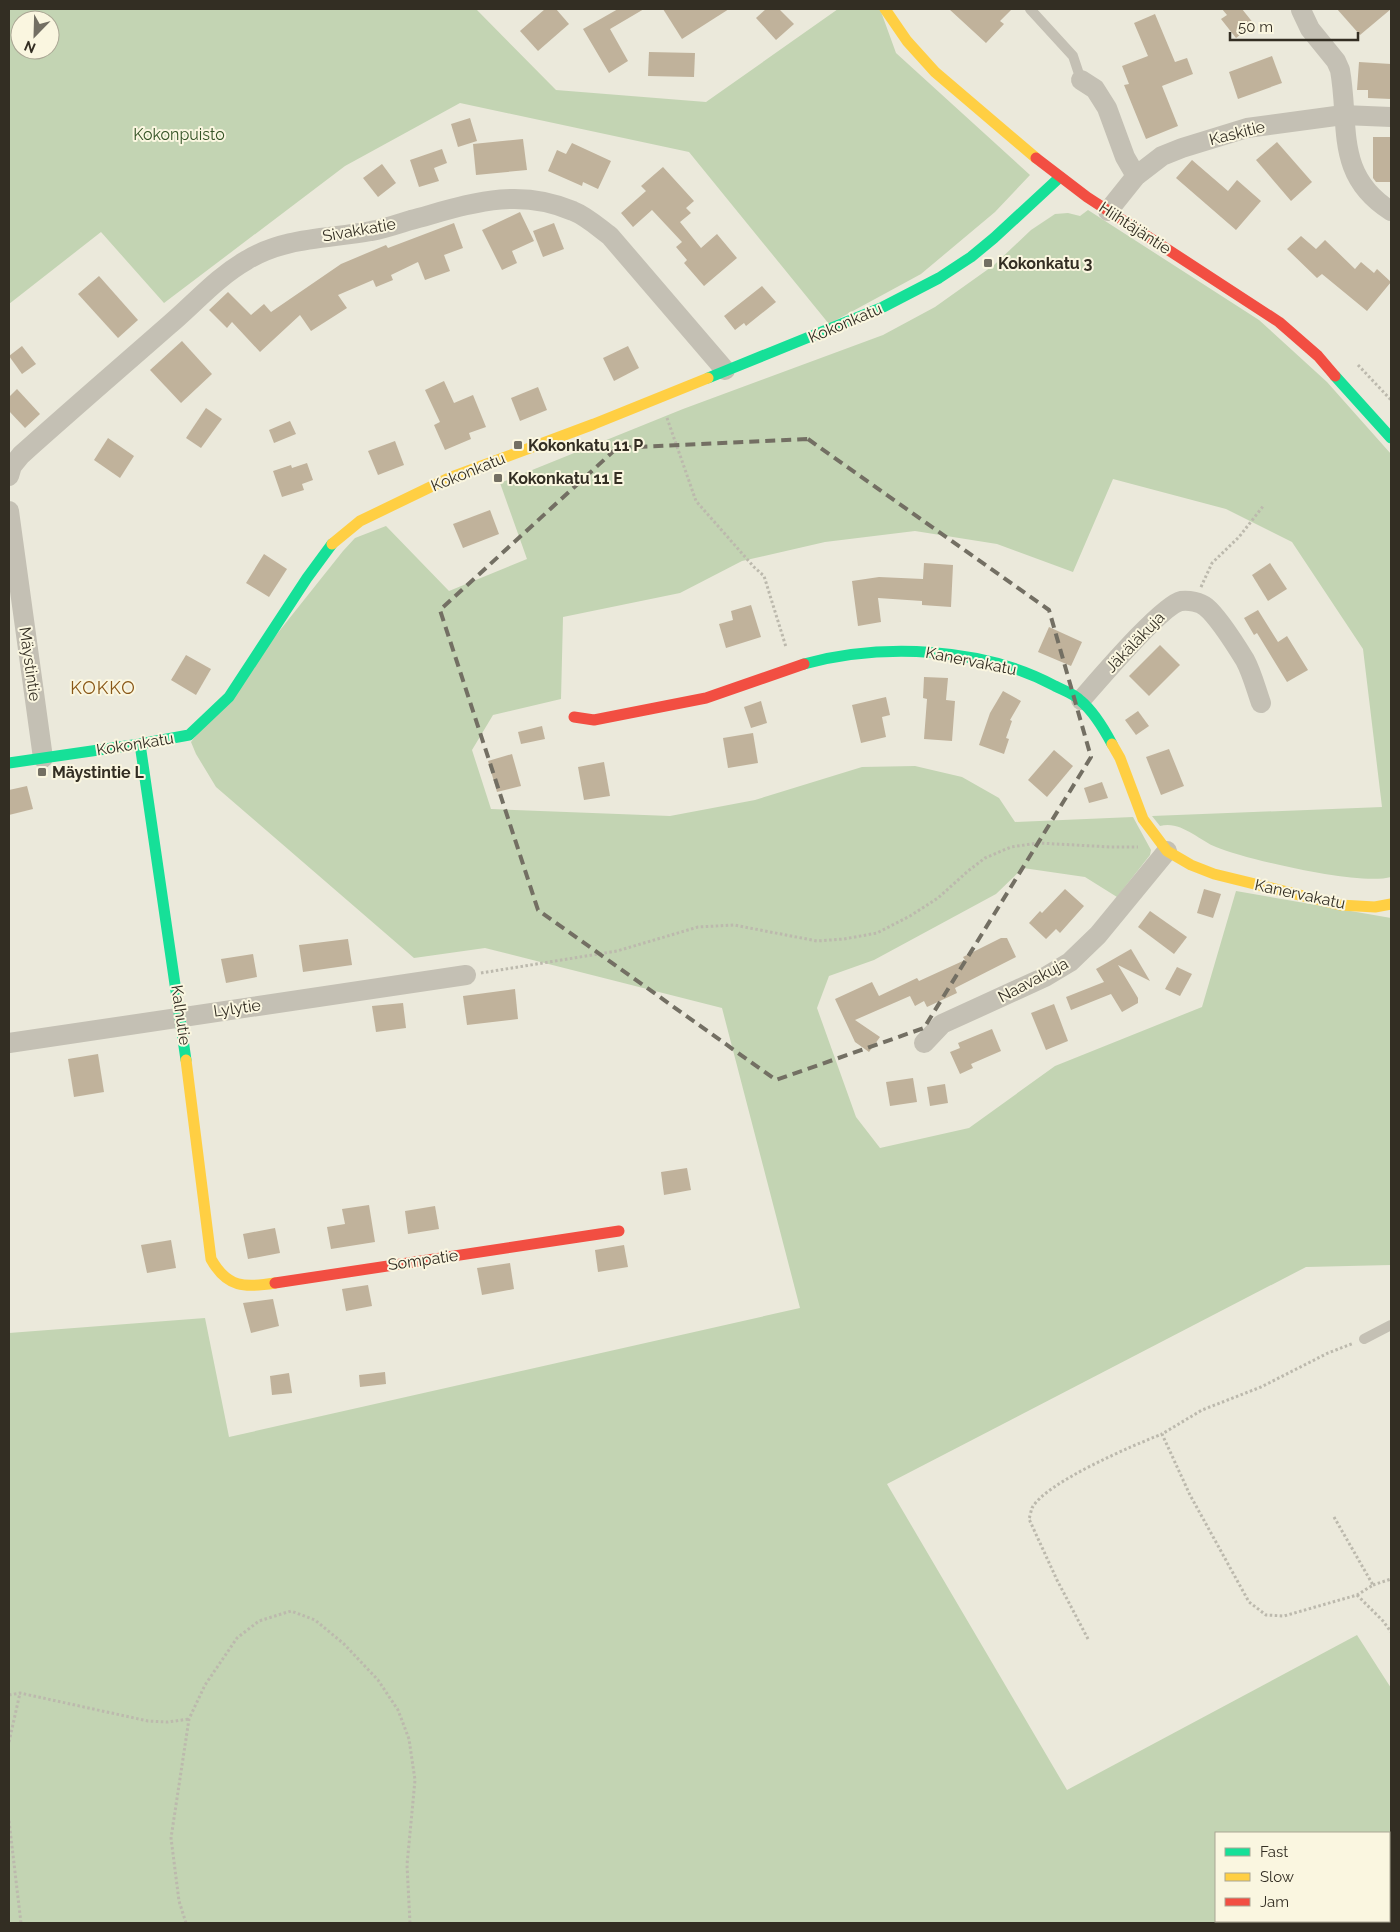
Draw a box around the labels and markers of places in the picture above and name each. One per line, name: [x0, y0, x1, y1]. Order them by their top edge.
place label: Kokonkatu 3: [998, 254, 1093, 273]
marker: Kokonkatu 3: [982, 257, 994, 269]
place label: Kokonkatu 11 P: [528, 436, 643, 455]
marker: Kokonkatu 11 P: [512, 439, 524, 451]
place label: Kokonkatu 11 E: [508, 469, 623, 488]
marker: Kokonkatu 11 E: [492, 472, 504, 484]
place label: Mäystintie L: [52, 763, 145, 782]
marker: Mäystintie L: [36, 766, 48, 778]

